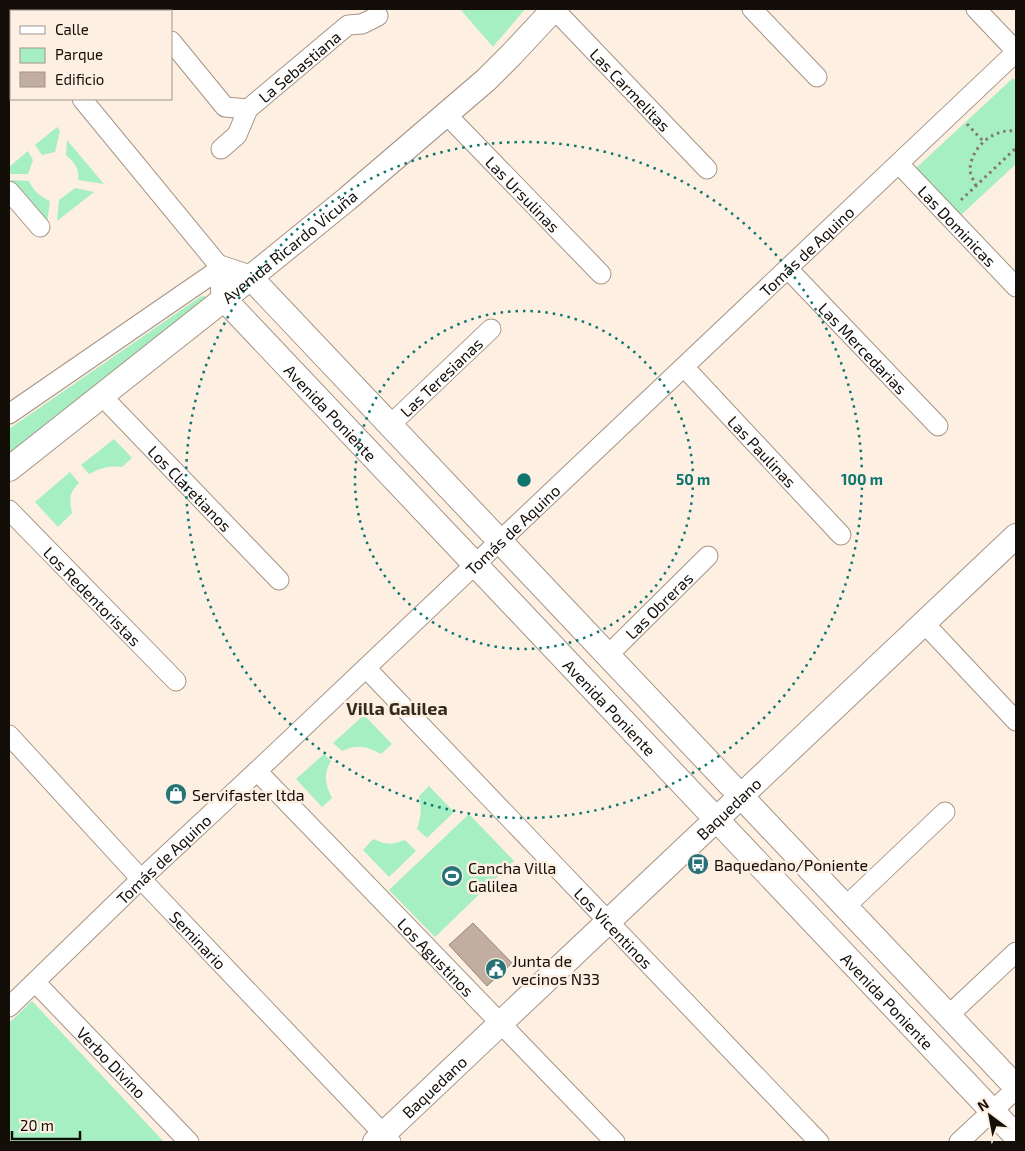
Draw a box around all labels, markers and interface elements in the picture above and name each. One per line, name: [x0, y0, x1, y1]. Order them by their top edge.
legend: [10, 10, 172, 100]
text: Calle: [55, 20, 89, 38]
street label: La Sebastiana: [254, 26, 344, 106]
street label: Las Carmelitas: [587, 44, 675, 135]
text: Parque: [55, 45, 103, 63]
text: Edificio: [55, 70, 104, 88]
street label: Las Ursulinas: [482, 152, 564, 236]
street label: Las Dominicas: [915, 181, 1000, 270]
street label: Avenida Ricardo Vicuña: [218, 186, 360, 307]
street label: Tomás de Aquino: [755, 202, 857, 300]
street label: Las Mercedarias: [815, 298, 911, 397]
street label: Las Teresianas: [396, 333, 486, 420]
street label: Avenida Poniente: [281, 360, 381, 464]
street label: Las Paulinas: [725, 411, 801, 491]
street label: Los Claretianos: [145, 441, 236, 535]
text: 50 m: [676, 470, 710, 488]
text: 100 m: [841, 470, 883, 488]
centre of rings: [515, 471, 533, 489]
street label: Tomás de Aquino: [461, 480, 563, 578]
street label: Los Redentoristas: [40, 542, 145, 649]
street label: Las Obreras: [621, 568, 696, 642]
street label: Avenida Poniente: [560, 655, 660, 759]
district label: Villa Galilea: [346, 697, 448, 719]
street label: Baquedano: [692, 773, 764, 843]
shop icon: Servifaster ltda: [164, 782, 188, 806]
place label: Servifaster ltda: [192, 785, 304, 804]
street label: Tomás de Aquino: [112, 810, 214, 908]
bus stop icon: Baquedano/Poniente: [686, 852, 710, 876]
place label: Baquedano/Poniente: [714, 855, 868, 874]
place label: Cancha Villa Galilea: [468, 858, 556, 895]
sports icon: Cancha Villa Galilea: [440, 864, 464, 888]
street label: Los Vicentinos: [571, 883, 657, 972]
street label: Seminario: [167, 907, 231, 973]
street label: Los Agustinos: [394, 914, 478, 1000]
street label: Avenida Poniente: [838, 948, 938, 1053]
place label: Junta de vecinos N33: [512, 951, 600, 988]
public building icon: Junta de vecinos N33: [484, 957, 508, 981]
street label: Verbo Divino: [73, 1022, 151, 1101]
street label: Baquedano: [398, 1051, 470, 1121]
north arrow: [965, 1091, 1015, 1141]
text: N: [974, 1095, 992, 1114]
scale bar: [12, 1108, 80, 1140]
text: 20 m: [20, 1116, 54, 1134]

